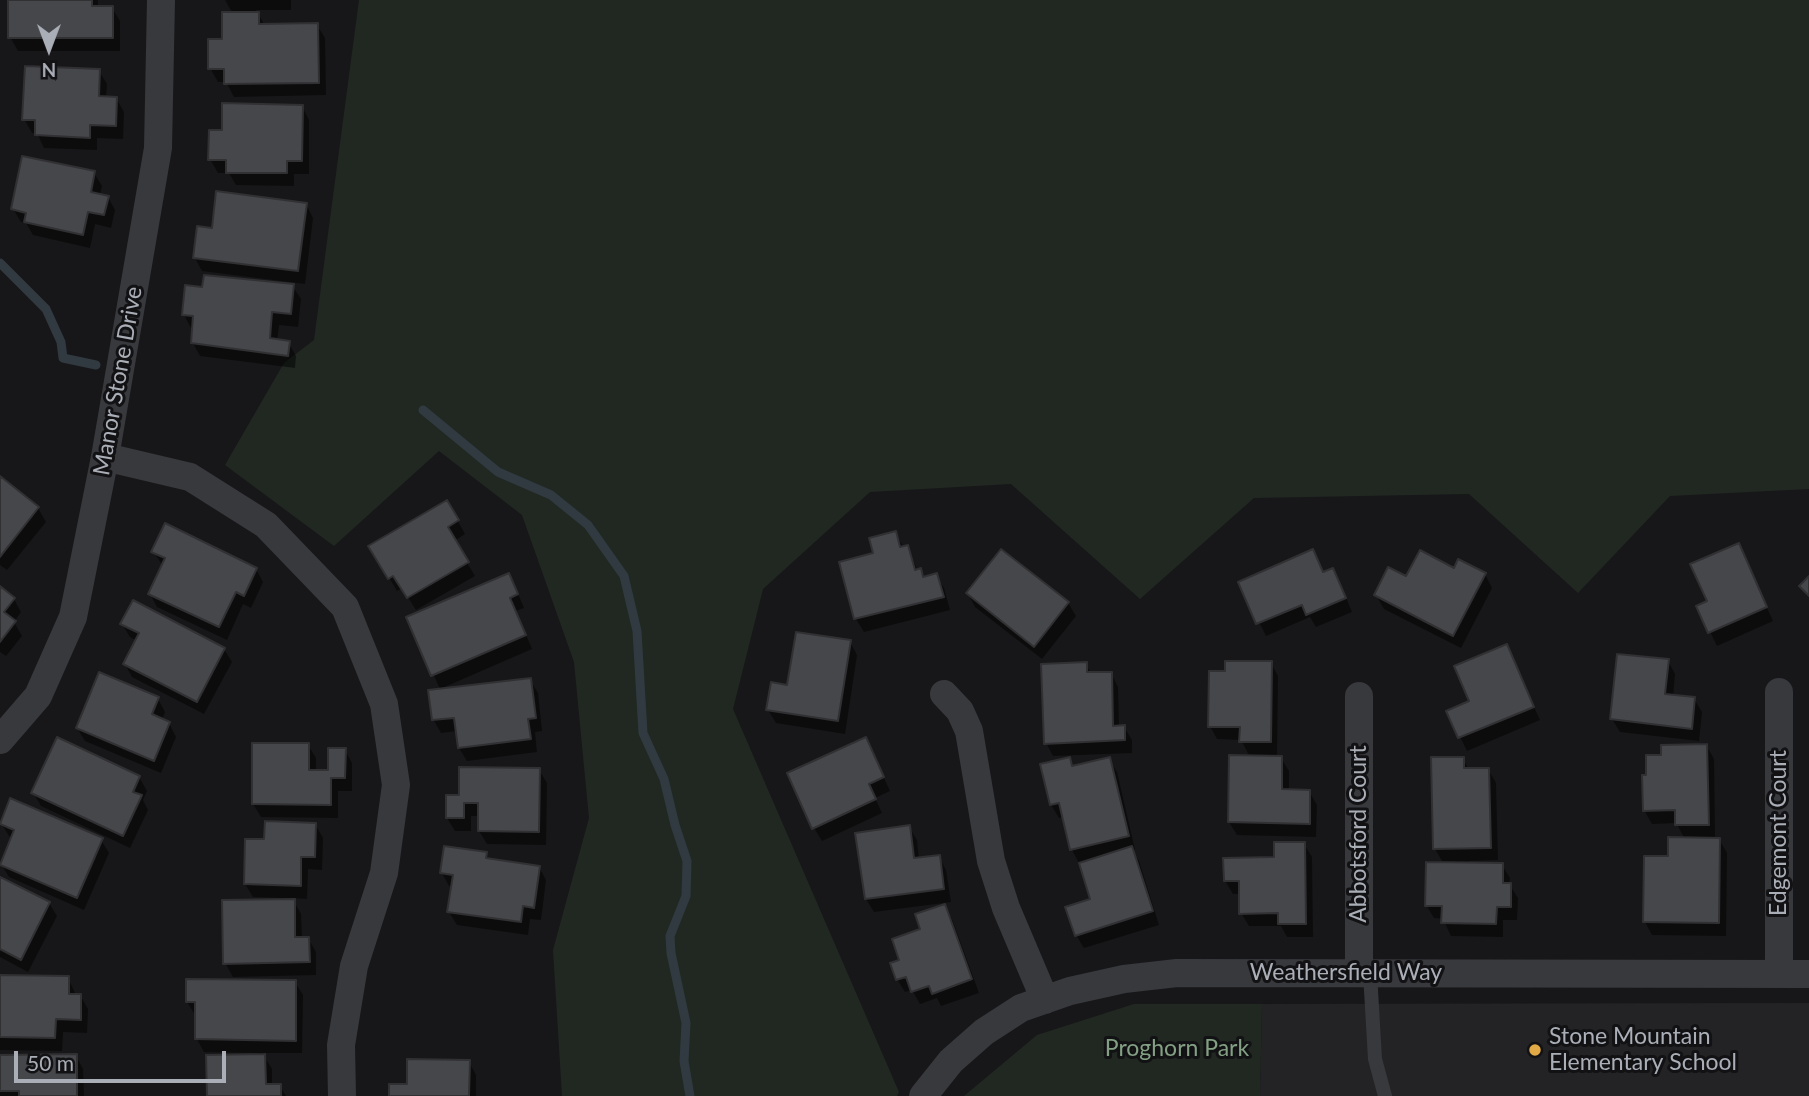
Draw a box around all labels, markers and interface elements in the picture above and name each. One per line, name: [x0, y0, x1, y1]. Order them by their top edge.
north arrow: [14, 14, 84, 84]
text: N: [42, 59, 56, 82]
street label: Manor Stone Drive: [88, 284, 148, 478]
street label: Abbotsford Court: [1345, 745, 1373, 923]
street label: Edgemont Court: [1765, 750, 1793, 916]
street label: Weathersfield Way: [1250, 959, 1442, 987]
place label: Stone Mountain Elementary School: [1549, 1023, 1737, 1077]
park label: Proghorn Park: [1105, 1035, 1249, 1063]
scale bar: [18, 1036, 229, 1080]
marker: Stone Mountain Elementary School: [1527, 1042, 1543, 1058]
text: 50 m: [27, 1050, 74, 1075]

